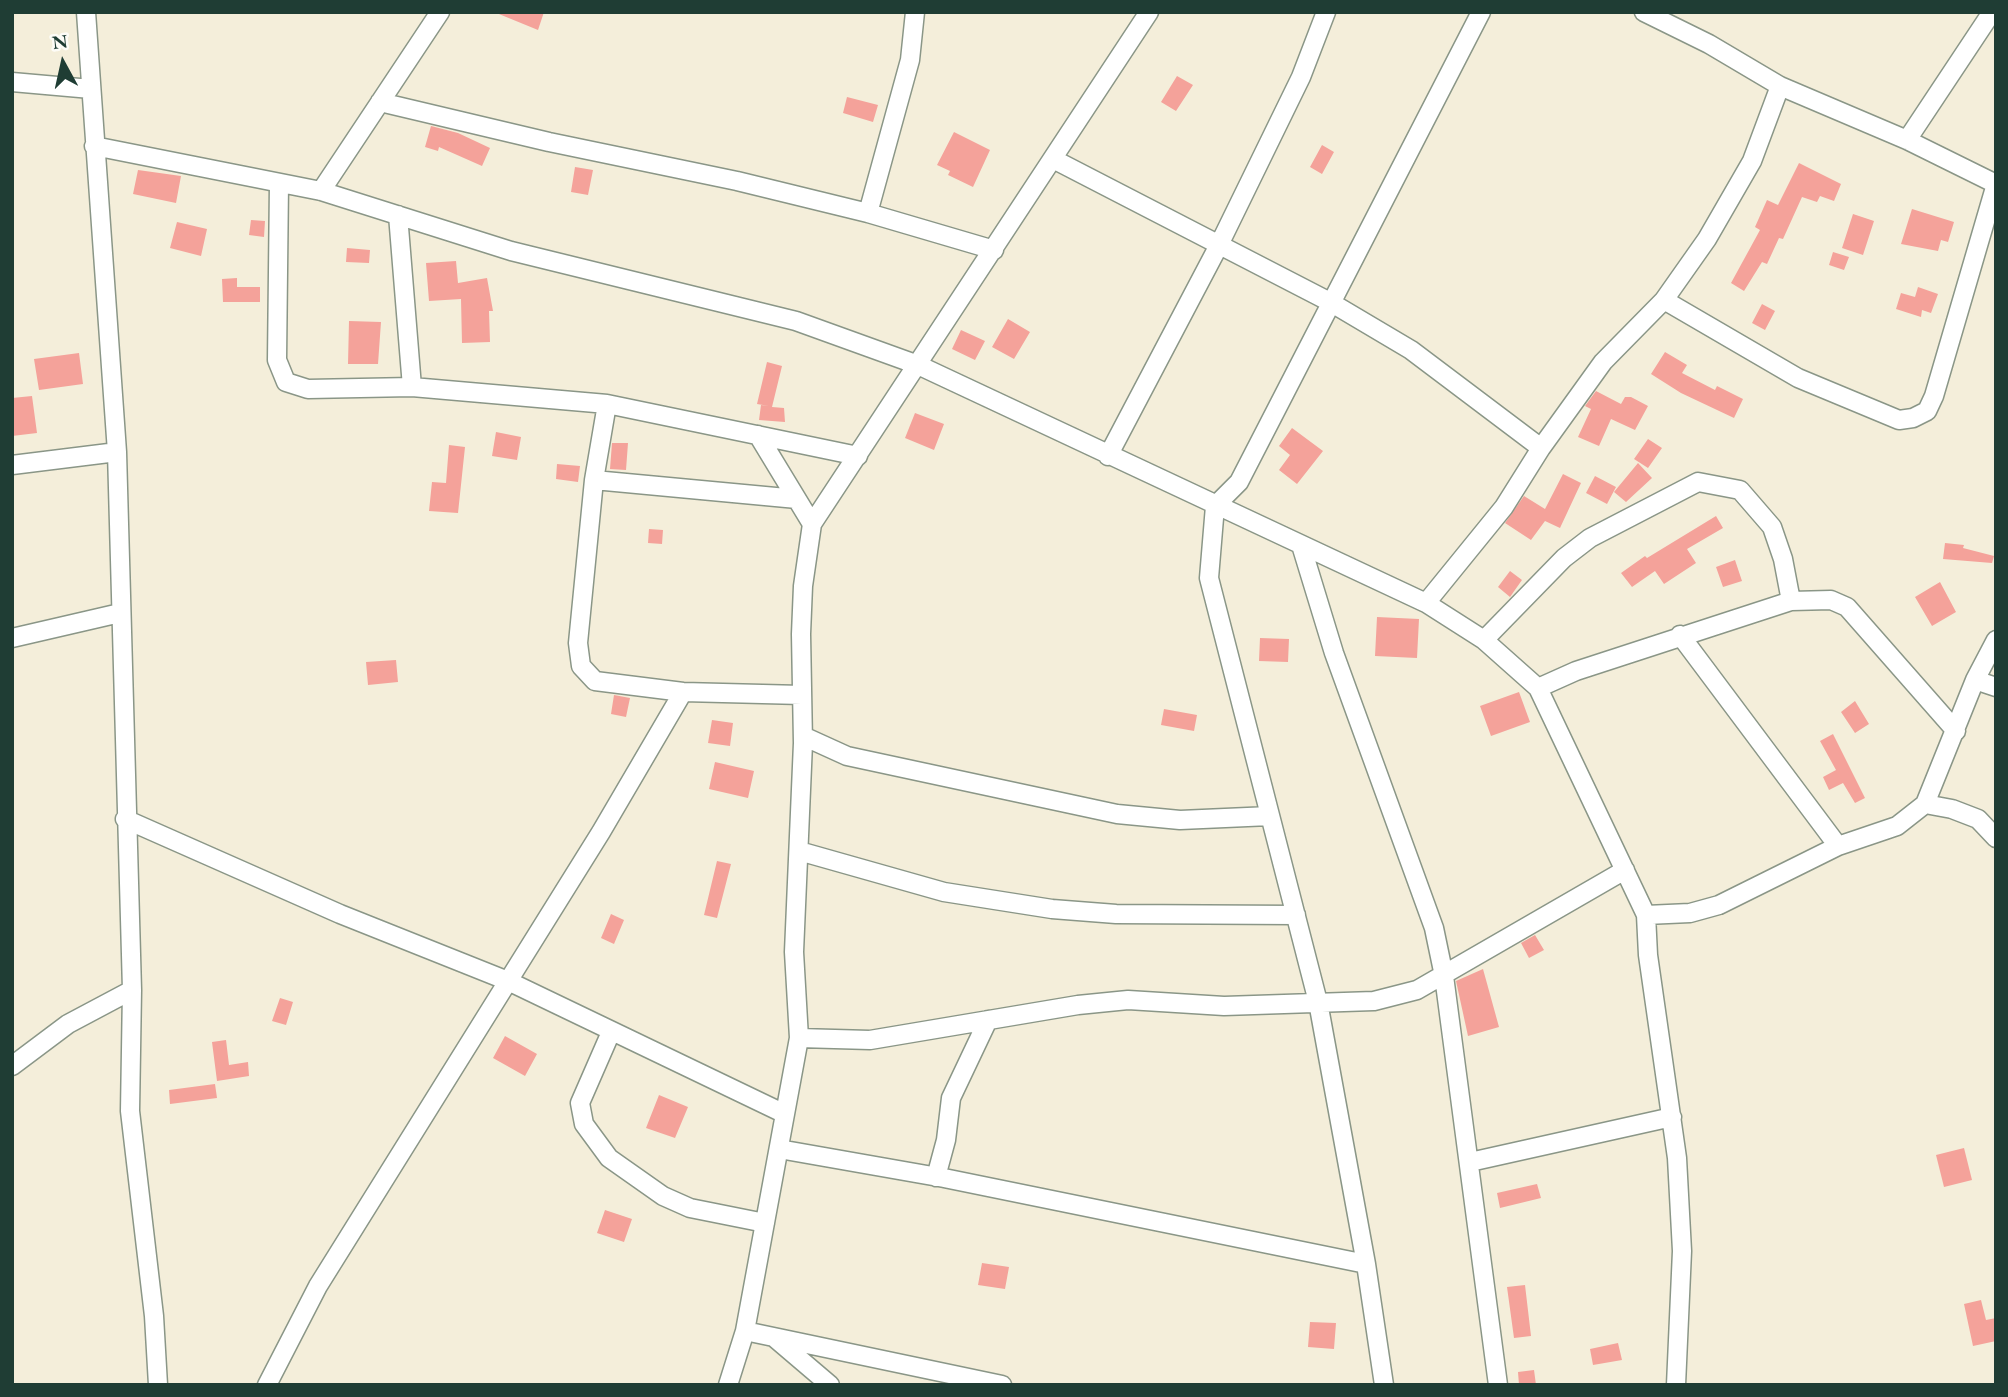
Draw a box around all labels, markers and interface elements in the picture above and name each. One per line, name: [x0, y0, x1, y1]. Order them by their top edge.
north arrow: [28, 28, 98, 98]
text: N: [51, 28, 69, 55]

